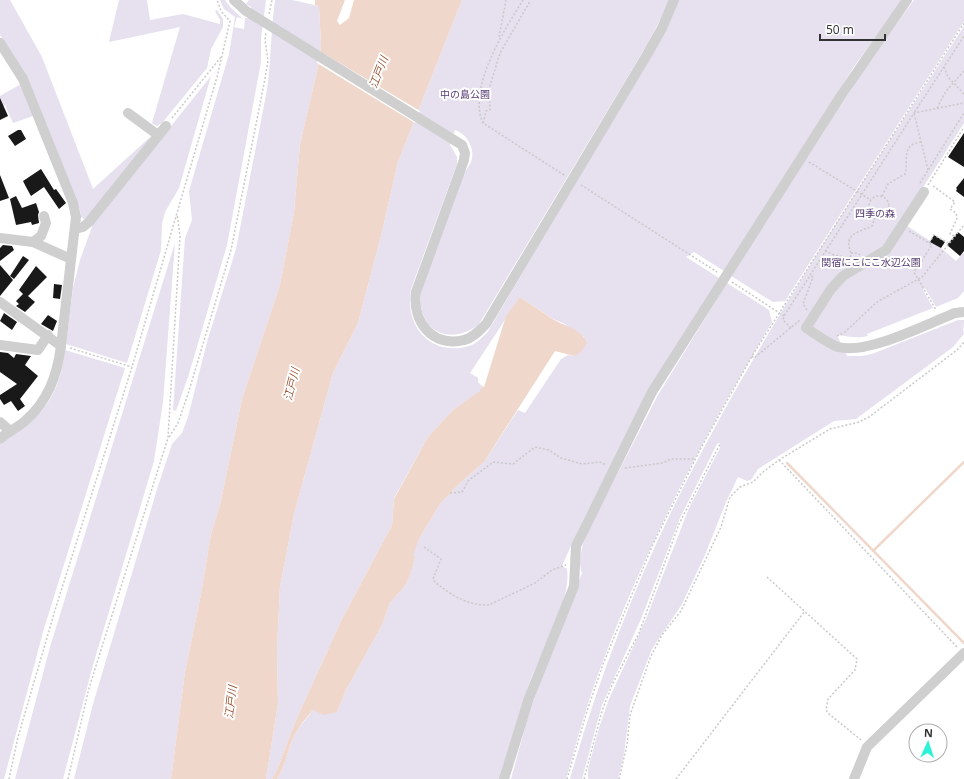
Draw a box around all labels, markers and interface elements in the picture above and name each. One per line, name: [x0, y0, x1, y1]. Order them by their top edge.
scale bar: [820, 16, 885, 42]
text: 50 m: [826, 21, 854, 38]
water label: 江戸川: [365, 53, 391, 90]
park label: 中の島公園: [440, 87, 490, 101]
park label: 四季の森: [855, 206, 895, 220]
park label: 関宿にこにこ水辺公園: [821, 255, 921, 269]
water label: 江戸川: [280, 365, 303, 402]
water label: 江戸川: [221, 684, 240, 719]
north arrow: [908, 723, 948, 763]
text: N: [924, 725, 933, 740]

